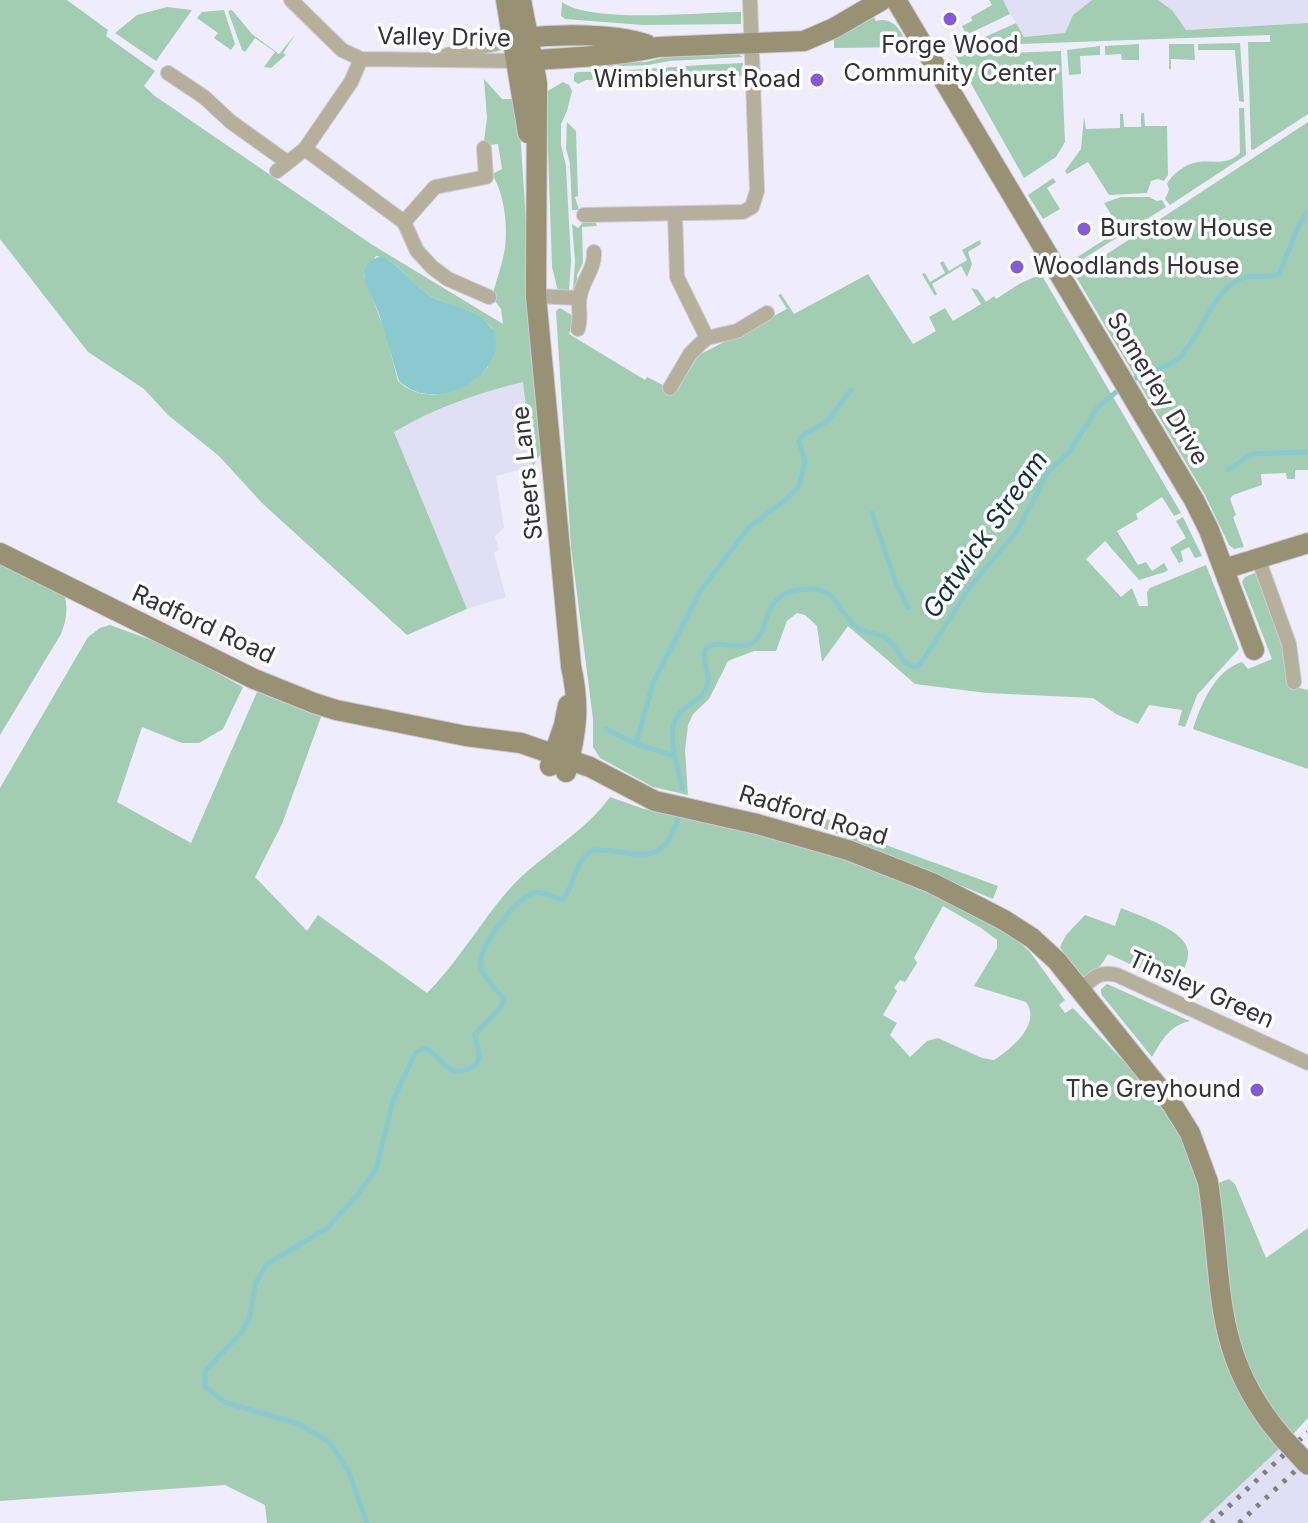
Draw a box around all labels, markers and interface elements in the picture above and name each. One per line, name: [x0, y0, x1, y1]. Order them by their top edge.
marker: Forge Wood Community Center: [941, 10, 959, 28]
street label: Valley Drive: [377, 22, 511, 54]
place label: Forge Wood Community Center: [843, 32, 1057, 88]
place label: Wimblehurst Road: [593, 66, 801, 94]
marker: Wimblehurst Road: [808, 71, 826, 89]
place label: Burstow House: [1100, 215, 1273, 243]
marker: Burstow House: [1075, 220, 1093, 238]
place label: Woodlands House: [1033, 253, 1240, 281]
marker: Woodlands House: [1008, 258, 1026, 276]
street label: Somerley Drive: [1100, 307, 1214, 471]
street label: Steers Lane: [507, 405, 549, 541]
water label: Gatwick Stream: [917, 446, 1055, 624]
street label: Radford Road: [127, 579, 279, 671]
street label: Radford Road: [735, 780, 891, 852]
street label: Tinsley Green: [1124, 945, 1278, 1035]
place label: The Greyhound: [1065, 1076, 1241, 1104]
marker: The Greyhound: [1248, 1081, 1266, 1099]

